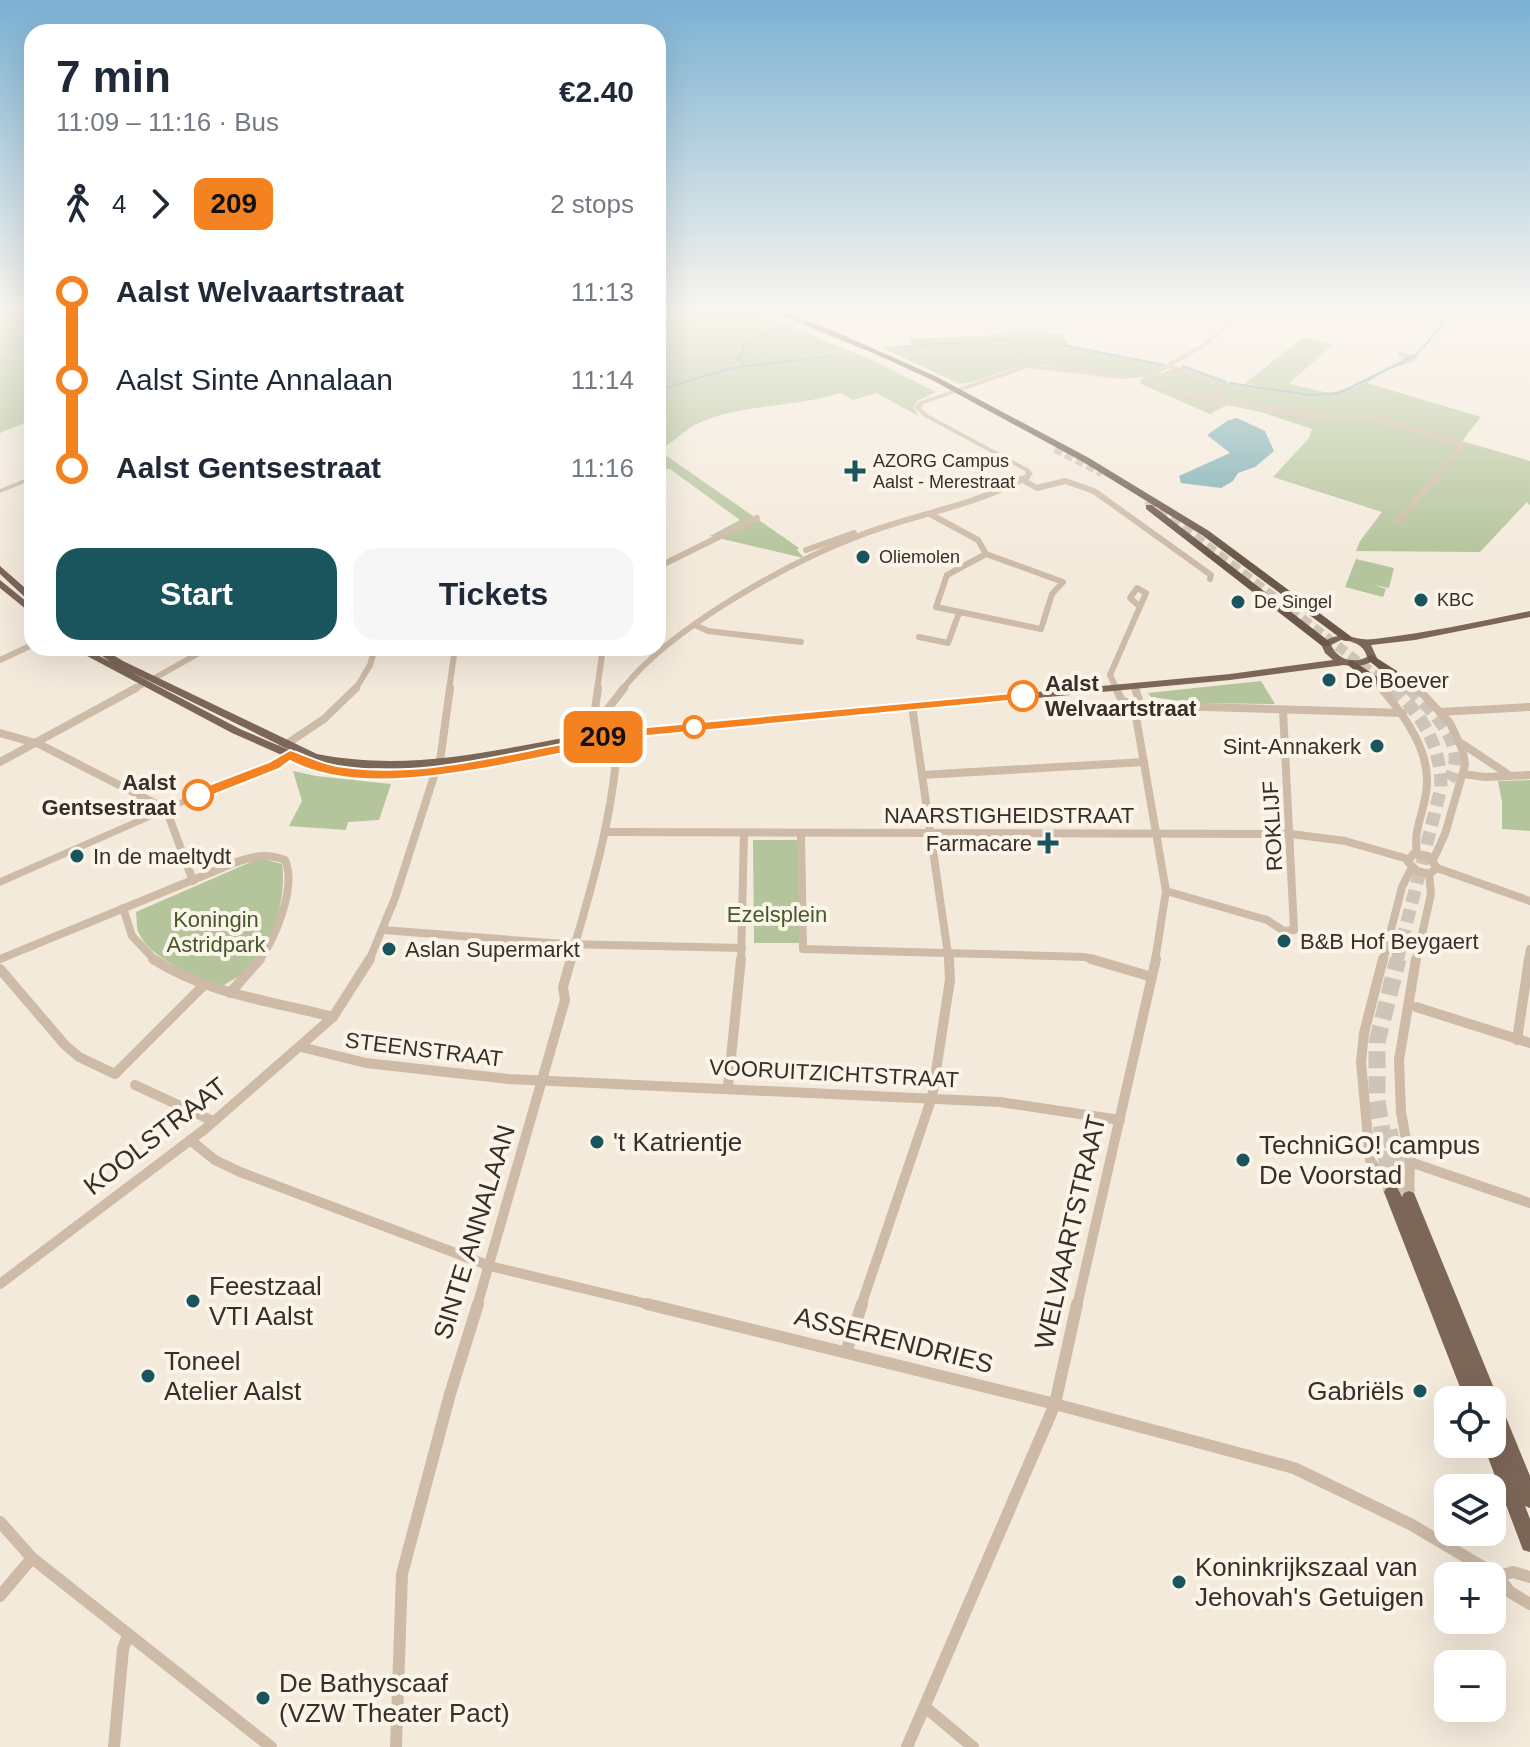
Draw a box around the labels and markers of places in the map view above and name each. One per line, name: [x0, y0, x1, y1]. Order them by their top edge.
place label: AZORG Campus Aalst - Merestraat: [873, 451, 1015, 492]
marker: AZORG Campus Aalst - Merestraat: [844, 460, 866, 482]
place label: Oliemolen: [879, 547, 960, 567]
marker: Oliemolen: [854, 548, 872, 566]
place label: KBC: [1437, 590, 1474, 610]
marker: KBC: [1412, 591, 1430, 609]
place label: De Singel: [1254, 592, 1332, 612]
marker: De Singel: [1229, 593, 1247, 611]
place label: De Boever: [1345, 668, 1449, 693]
place label: Aalst Welvaartstraat: [1045, 671, 1197, 721]
marker: De Boever: [1320, 671, 1338, 689]
marker: Aalst Welvaartstraat: [1008, 681, 1038, 711]
unlabelled marker: [683, 716, 705, 738]
place label: Sint-Annakerk: [1223, 734, 1362, 759]
marker: Sint-Annakerk: [1368, 737, 1386, 755]
place label: Aalst Gentsestraat: [41, 770, 177, 820]
marker: Aalst Gentsestraat: [183, 780, 213, 810]
place label: Farmacare: [926, 831, 1032, 856]
marker: Farmacare: [1039, 834, 1057, 852]
place label: In de maeltydt: [93, 844, 231, 869]
marker: In de maeltydt: [68, 847, 86, 865]
place label: B&B Hof Beygaert: [1300, 929, 1479, 954]
marker: B&B Hof Beygaert: [1275, 932, 1293, 950]
place label: Aslan Supermarkt: [405, 937, 580, 962]
marker: Aslan Supermarkt: [380, 940, 398, 958]
place label: 't Katrientje: [613, 1127, 742, 1157]
place label: TechniGO! campus De Voorstad: [1259, 1130, 1480, 1190]
marker: 't Katrientje: [588, 1133, 606, 1151]
marker: TechniGO! campus De Voorstad: [1234, 1151, 1252, 1169]
place label: Feestzaal VTI Aalst: [209, 1271, 322, 1331]
marker: Feestzaal VTI Aalst: [184, 1292, 202, 1310]
place label: Toneel Atelier Aalst: [164, 1346, 302, 1406]
marker: Toneel Atelier Aalst: [139, 1367, 157, 1385]
place label: Gabriëls: [1307, 1376, 1404, 1406]
marker: Gabriëls: [1411, 1382, 1429, 1400]
place label: Koninkrijkszaal van Jehovah's Getuigen: [1195, 1552, 1424, 1612]
marker: Koninkrijkszaal van Jehovah's Getuigen: [1170, 1573, 1188, 1591]
place label: De Bathyscaaf (VZW Theater Pact): [279, 1668, 510, 1728]
marker: De Bathyscaaf (VZW Theater Pact): [254, 1689, 272, 1707]

